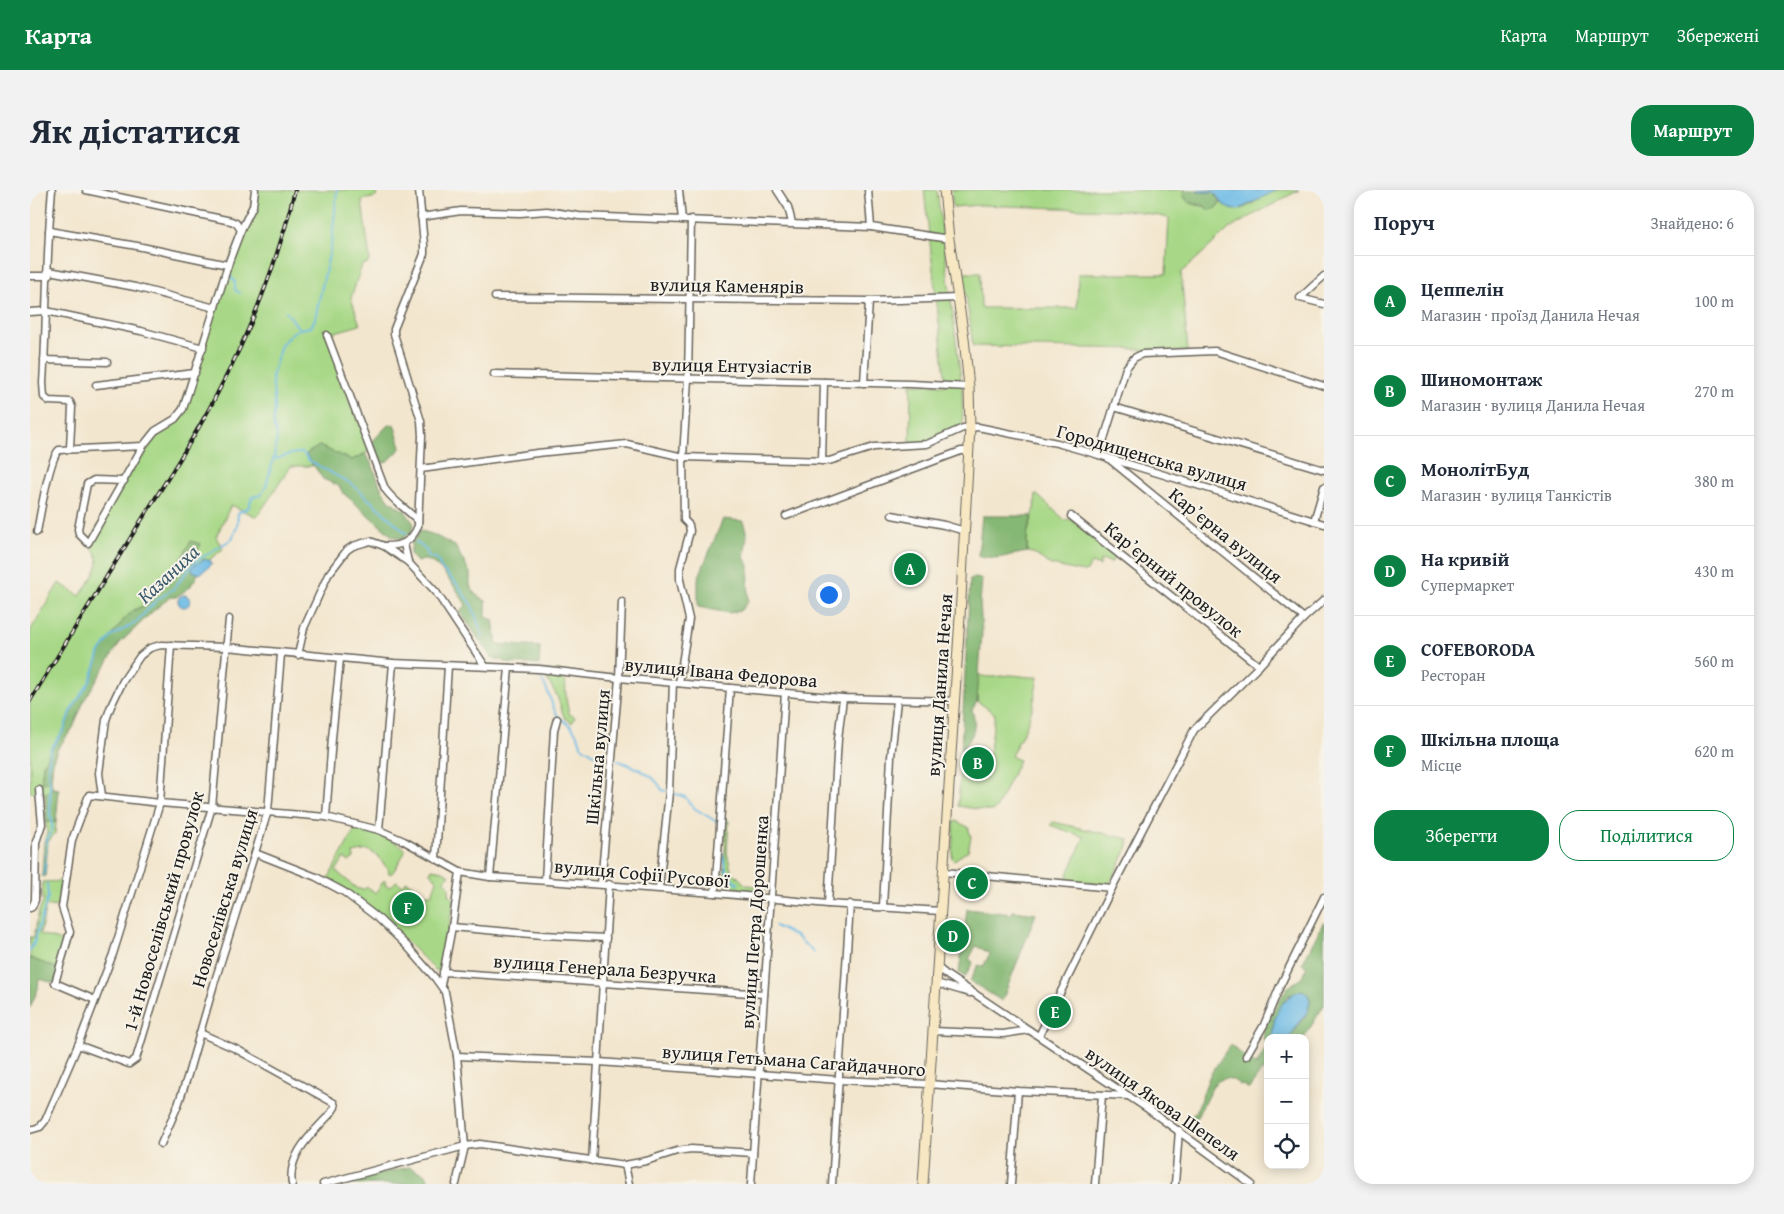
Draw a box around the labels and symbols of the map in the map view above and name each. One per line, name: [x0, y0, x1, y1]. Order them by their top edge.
street label: вулиця Каменярів: [650, 270, 804, 300]
street label: вулиця Ентузіастів: [652, 350, 812, 380]
street label: Городищенська вулиця: [1054, 416, 1251, 498]
street label: Карʼєрна вулиця: [1163, 480, 1289, 590]
street label: Карʼєрний провулок: [1099, 514, 1249, 644]
water label: Казаниха: [130, 537, 206, 610]
pin: A: [894, 550, 926, 588]
your location: [816, 582, 842, 608]
street label: вулиця Данила Нечая: [919, 592, 959, 777]
street label: вулиця Івана Федорова: [624, 650, 818, 694]
street label: Шкільна вулиця: [577, 688, 617, 826]
pin: B: [962, 744, 994, 782]
street label: 1-й Новоселівський провулок: [115, 788, 211, 1034]
street label: Новоселівська вулиця: [184, 805, 265, 991]
street label: вулиця Петра Дорошенка: [733, 814, 775, 1030]
street label: вулиця Софії Русової: [553, 851, 731, 895]
pin: C: [956, 864, 988, 902]
pin: F: [392, 889, 424, 927]
pin: D: [937, 917, 969, 955]
street label: вулиця Генерала Безручка: [493, 946, 717, 990]
pin: E: [1039, 993, 1071, 1031]
street label: вулиця Гетьмана Сагайдачного: [661, 1037, 927, 1083]
street label: вулиця Якова Шепеля: [1080, 1039, 1246, 1167]

